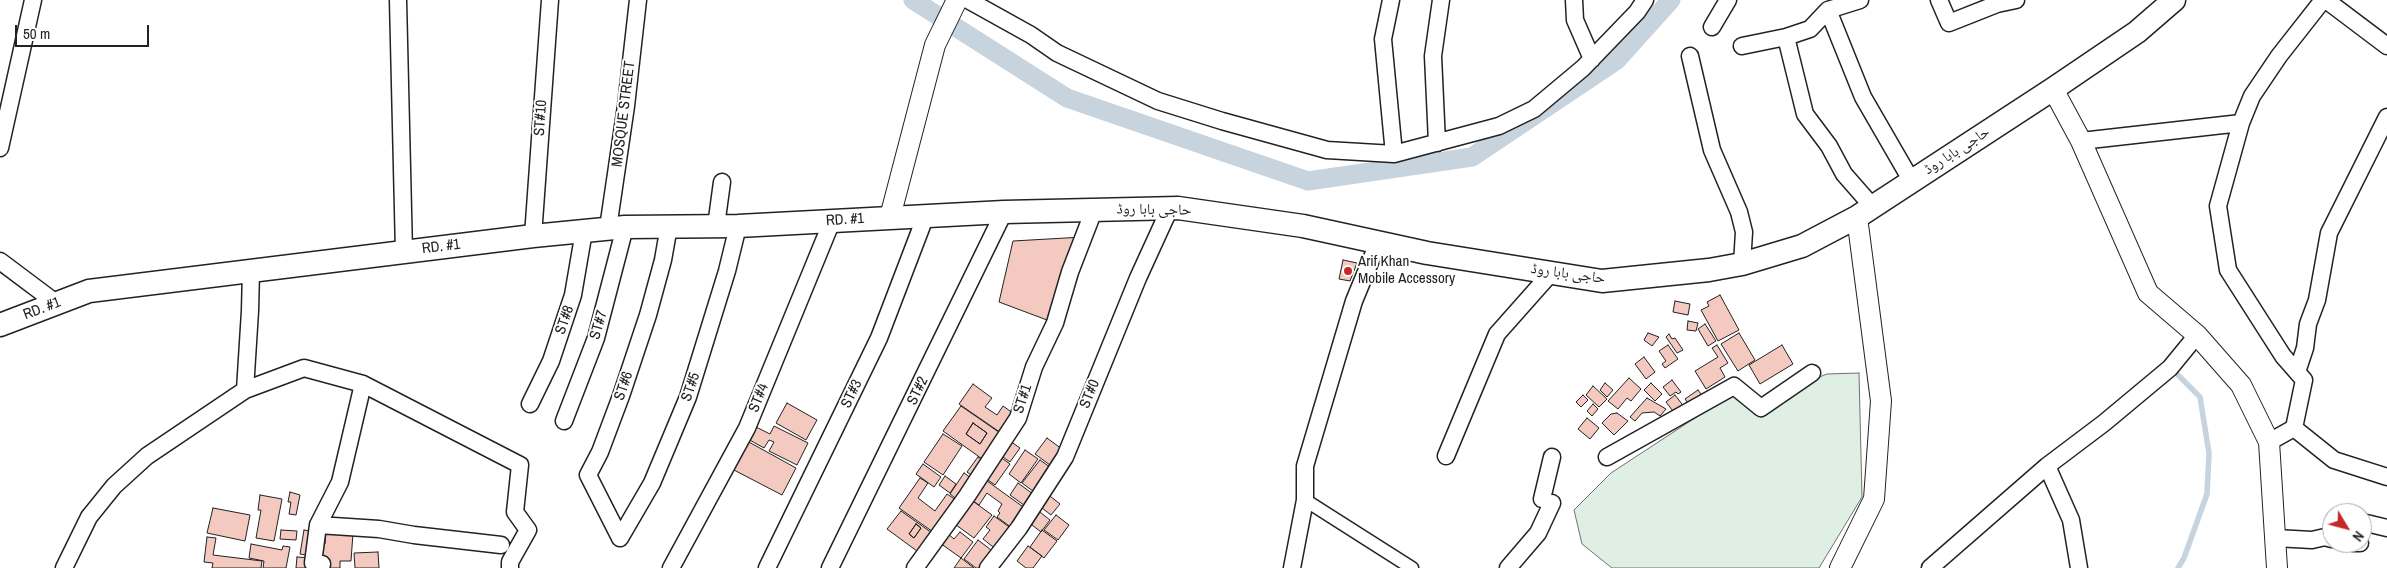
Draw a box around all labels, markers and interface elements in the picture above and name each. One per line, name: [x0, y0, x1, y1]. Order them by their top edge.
scale bar: [18, 15, 151, 47]
text: 50 m: [23, 23, 50, 44]
street label: MOSQUE STREET: [609, 60, 639, 168]
street label: ST#10: [531, 99, 551, 137]
street label: حاجی بابا روڈ: [1921, 123, 1993, 179]
street label: حاجی بابا روڈ: [1116, 200, 1192, 220]
street label: RD. #1: [825, 210, 865, 230]
street label: RD. #1: [421, 236, 461, 258]
place label: Arif Khan Mobile Accessory: [1358, 253, 1455, 288]
street label: حاجی بابا روڈ: [1530, 260, 1606, 288]
marker: Arif Khan Mobile Accessory: [1342, 265, 1354, 277]
street label: RD. #1: [21, 294, 63, 324]
street label: ST#8: [552, 303, 578, 337]
street label: ST#7: [586, 308, 612, 342]
street label: ST#6: [611, 369, 637, 403]
street label: ST#5: [678, 370, 704, 404]
street label: ST#2: [903, 374, 933, 408]
street label: ST#3: [837, 377, 867, 411]
street label: ST#0: [1076, 377, 1104, 411]
street label: ST#4: [745, 381, 773, 415]
street label: ST#1: [1010, 382, 1036, 416]
north arrow: [2322, 503, 2372, 553]
text: N: [2349, 528, 2368, 545]

